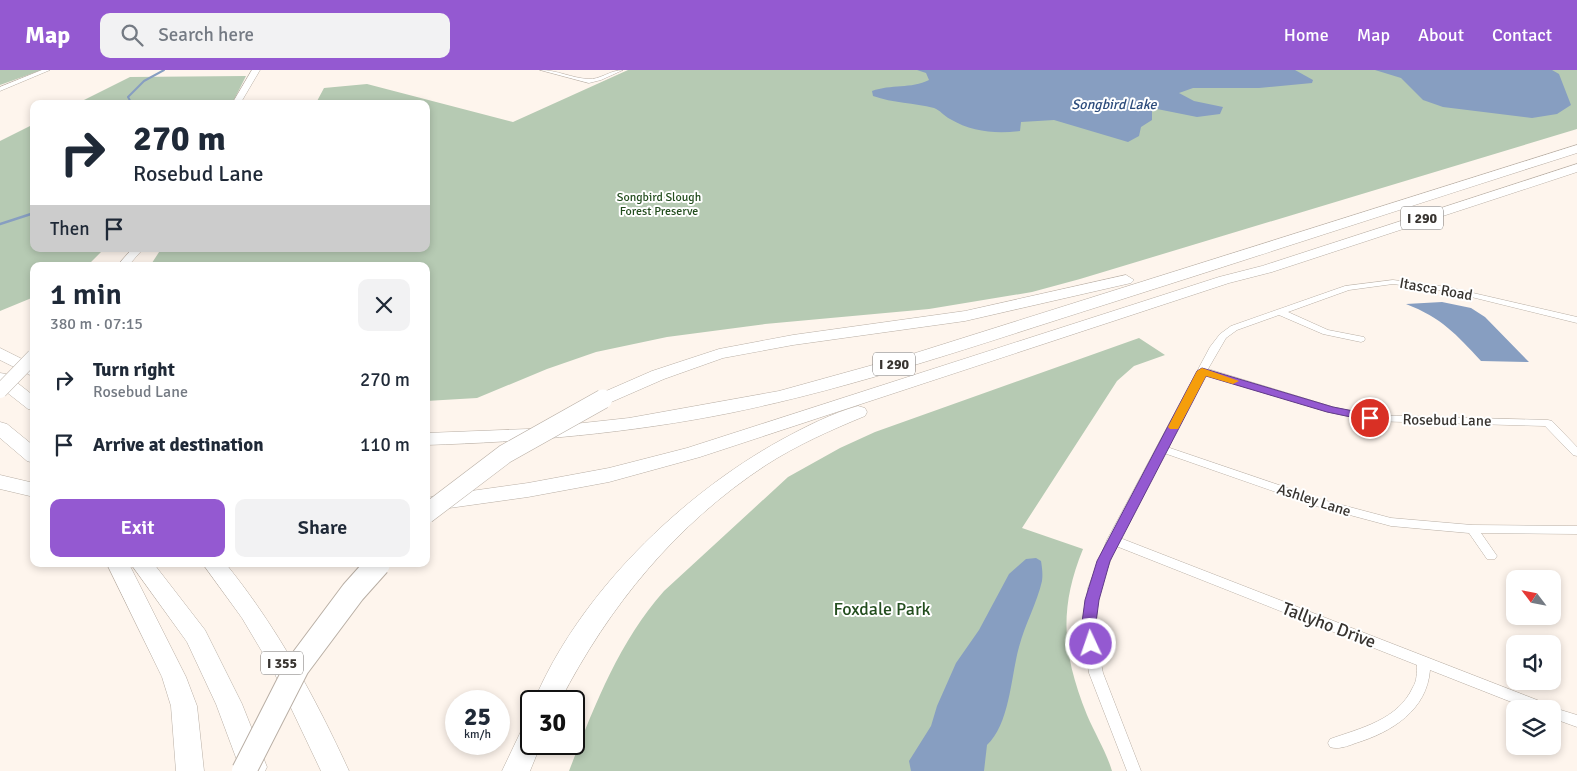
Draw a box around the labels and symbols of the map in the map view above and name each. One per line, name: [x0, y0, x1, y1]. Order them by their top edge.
water label: Songbird Lake: [1072, 96, 1157, 113]
park label: Songbird Slough Forest Preserve: [617, 190, 701, 219]
road number: I 290: [1401, 206, 1443, 230]
street label: Itasca Road: [1398, 274, 1474, 304]
road number: I 290: [873, 352, 915, 376]
pin: [1349, 397, 1391, 439]
street label: Rosebud Lane: [1402, 410, 1492, 430]
street label: Ashley Lane: [1275, 480, 1353, 520]
north arrow: [1506, 570, 1561, 625]
street label: Tallyho Drive: [1279, 597, 1379, 653]
park label: Foxdale Park: [833, 598, 931, 620]
position arrow: [1064, 617, 1116, 669]
road number: I 355: [261, 652, 303, 674]
speed limit sign: 30: [520, 690, 585, 755]

